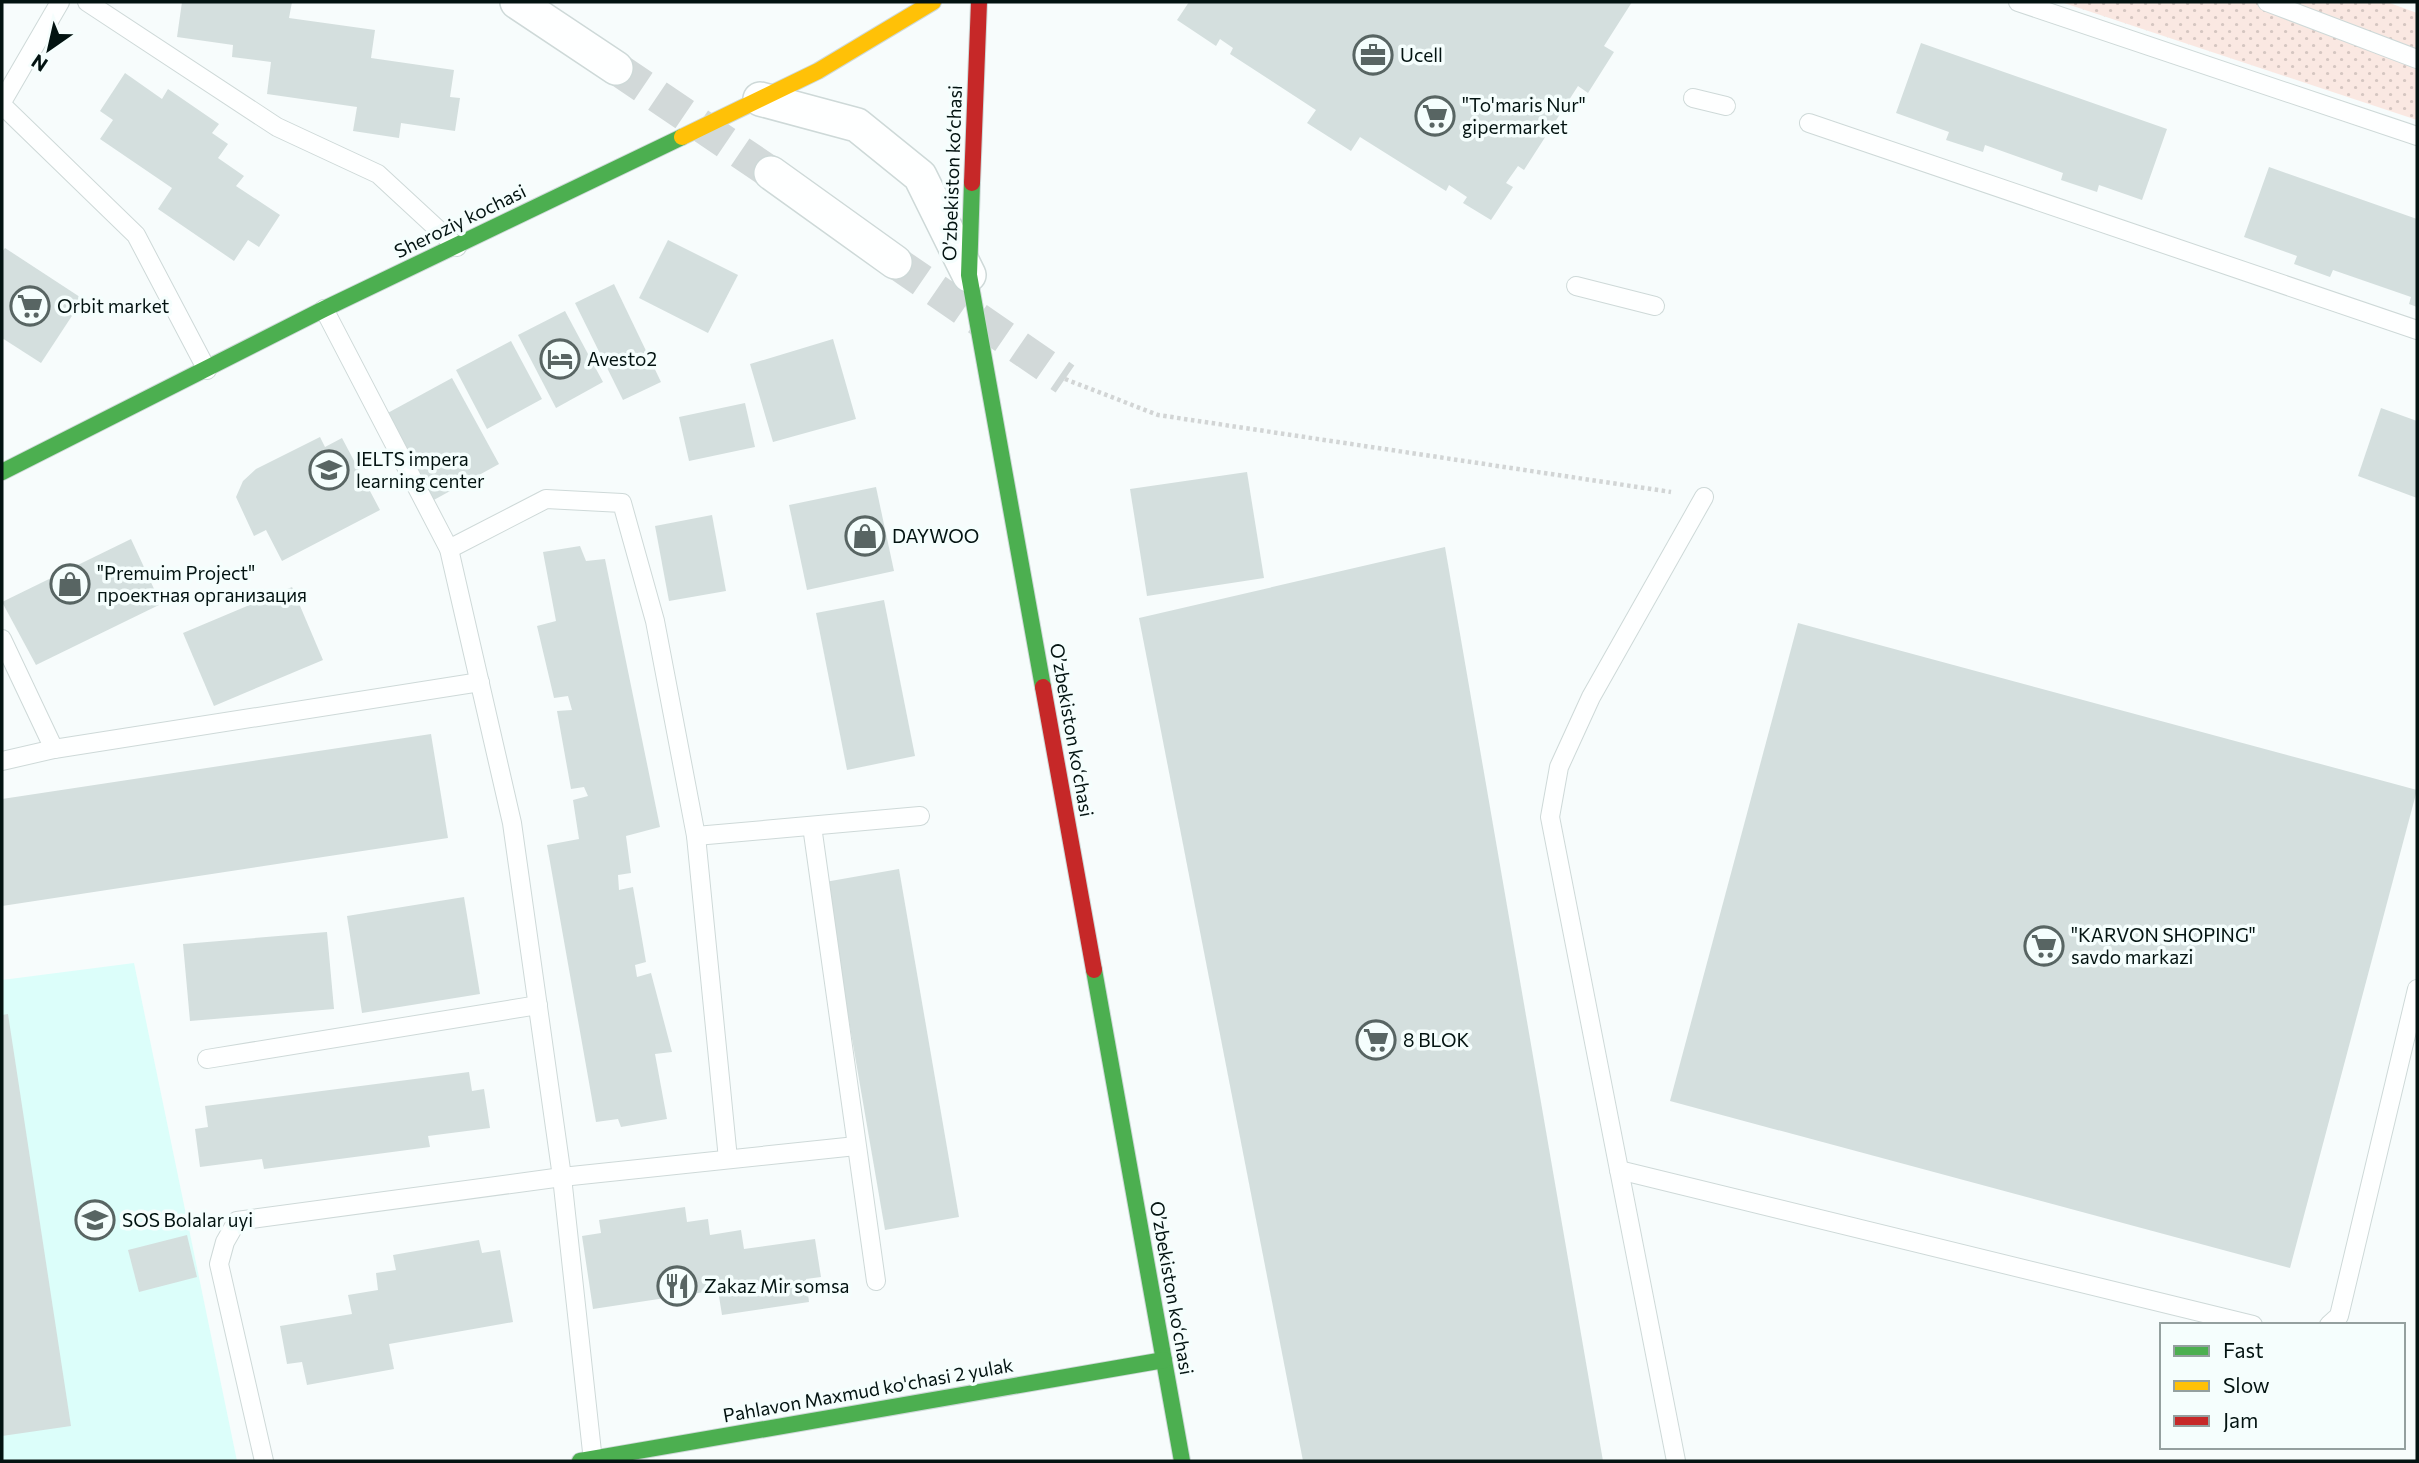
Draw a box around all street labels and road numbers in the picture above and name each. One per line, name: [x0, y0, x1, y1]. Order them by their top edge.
street label: O’zbekiston ko‘chasi: [937, 85, 966, 261]
street label: Sheroziy kochasi: [390, 179, 529, 262]
street label: O’zbekiston ko‘chasi: [1046, 641, 1099, 819]
street label: O’zbekiston ko‘chasi: [1146, 1199, 1199, 1377]
street label: Pahlavon Maxmud ko'chasi 2 yulak: [721, 1353, 1015, 1426]

